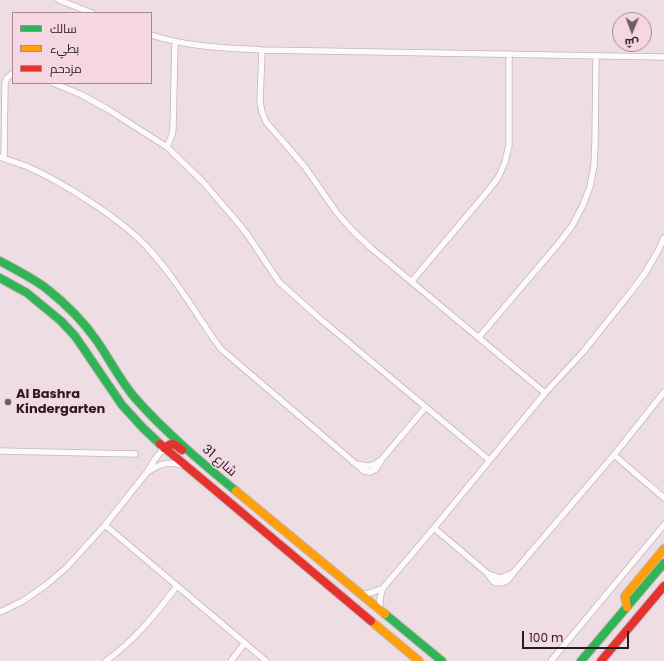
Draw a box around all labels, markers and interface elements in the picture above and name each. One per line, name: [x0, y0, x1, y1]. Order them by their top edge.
legend: [12, 12, 152, 84]
north arrow: [612, 12, 652, 52]
text: سالك: [50, 20, 77, 37]
text: ش: [625, 35, 639, 51]
text: بطيء: [50, 40, 79, 57]
text: مزدحم: [50, 60, 82, 77]
place label: Al Bashra Kindergarten: [16, 387, 105, 418]
marker: Al Bashra Kindergarten: [3, 397, 13, 407]
street label: شارع 31: [199, 442, 239, 480]
scale bar: [524, 623, 631, 649]
text: 100 m: [529, 629, 563, 646]

